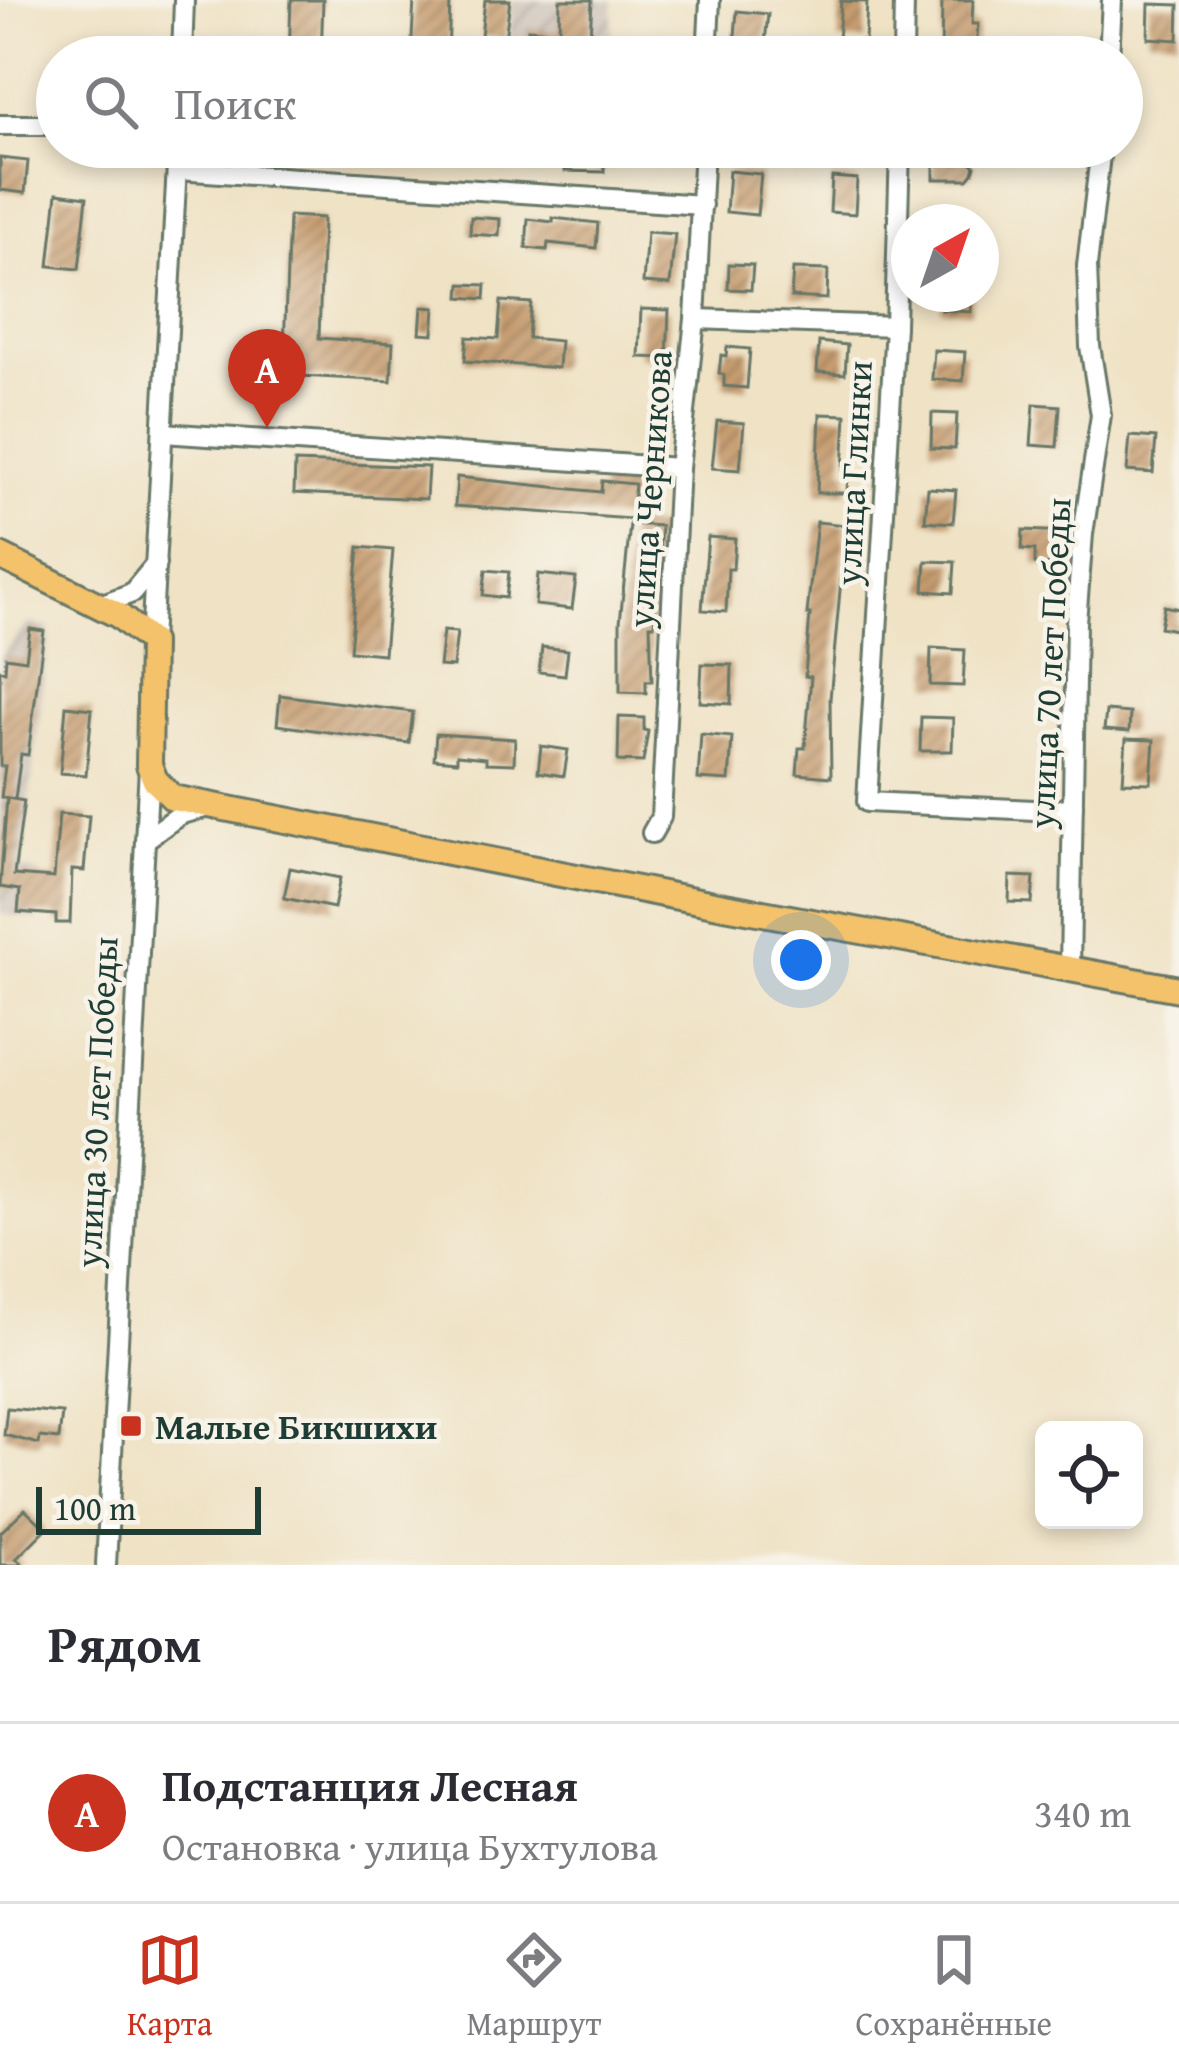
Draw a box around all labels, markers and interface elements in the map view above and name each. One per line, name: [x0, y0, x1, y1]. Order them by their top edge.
search box: [36, 36, 1143, 168]
icon: search: [78, 69, 144, 135]
text: Поиск: [174, 70, 296, 135]
north arrow: [891, 204, 999, 312]
pin: A: [228, 329, 306, 428]
street label: улица Черникова: [612, 349, 685, 630]
street label: улица Глинки: [820, 359, 885, 588]
street label: улица 70 лет Победы: [1013, 496, 1084, 831]
your location: [771, 930, 831, 990]
street label: улица 30 лет Победы: [60, 935, 131, 1270]
place label: Малые Бикшихи: [155, 1399, 437, 1452]
marker: Малые Бикшихи: [118, 1413, 144, 1439]
map controls: [1035, 1421, 1143, 1529]
button: locate: [1035, 1421, 1143, 1529]
scale bar: [36, 1481, 261, 1534]
text: 100 m: [54, 1484, 136, 1532]
text: Рядом: [48, 1606, 202, 1681]
text: Подстанция Лесная: [162, 1752, 578, 1817]
text: A: [75, 1784, 99, 1841]
text: 340 m: [1034, 1784, 1131, 1841]
text: Остановка · улица Бухтулова: [162, 1817, 658, 1874]
tab: Карта: [127, 1927, 212, 2047]
tab: Маршрут: [466, 1927, 601, 2047]
tab: Сохранённые: [855, 1927, 1052, 2047]

